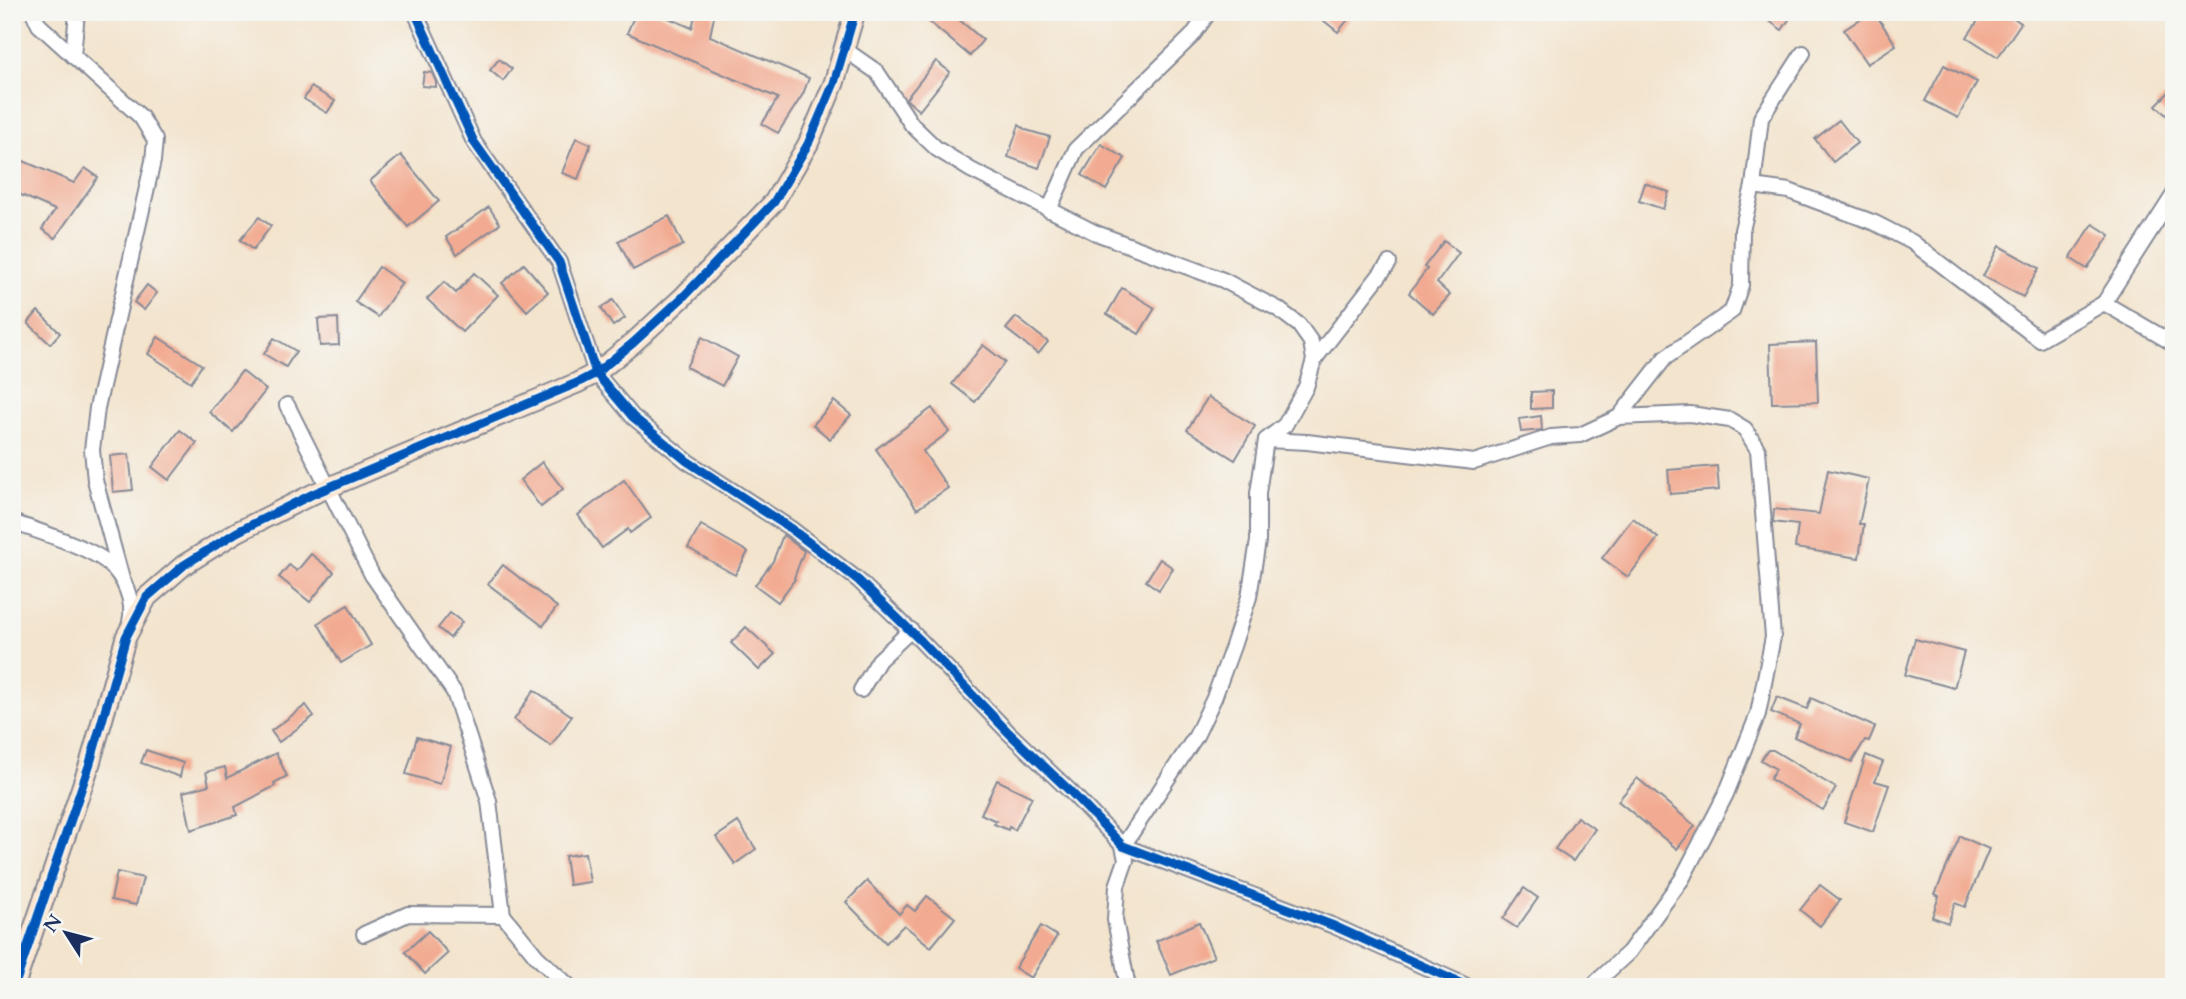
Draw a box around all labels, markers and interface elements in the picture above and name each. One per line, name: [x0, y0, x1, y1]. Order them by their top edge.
north arrow: [32, 898, 102, 968]
text: N: [38, 909, 69, 938]

